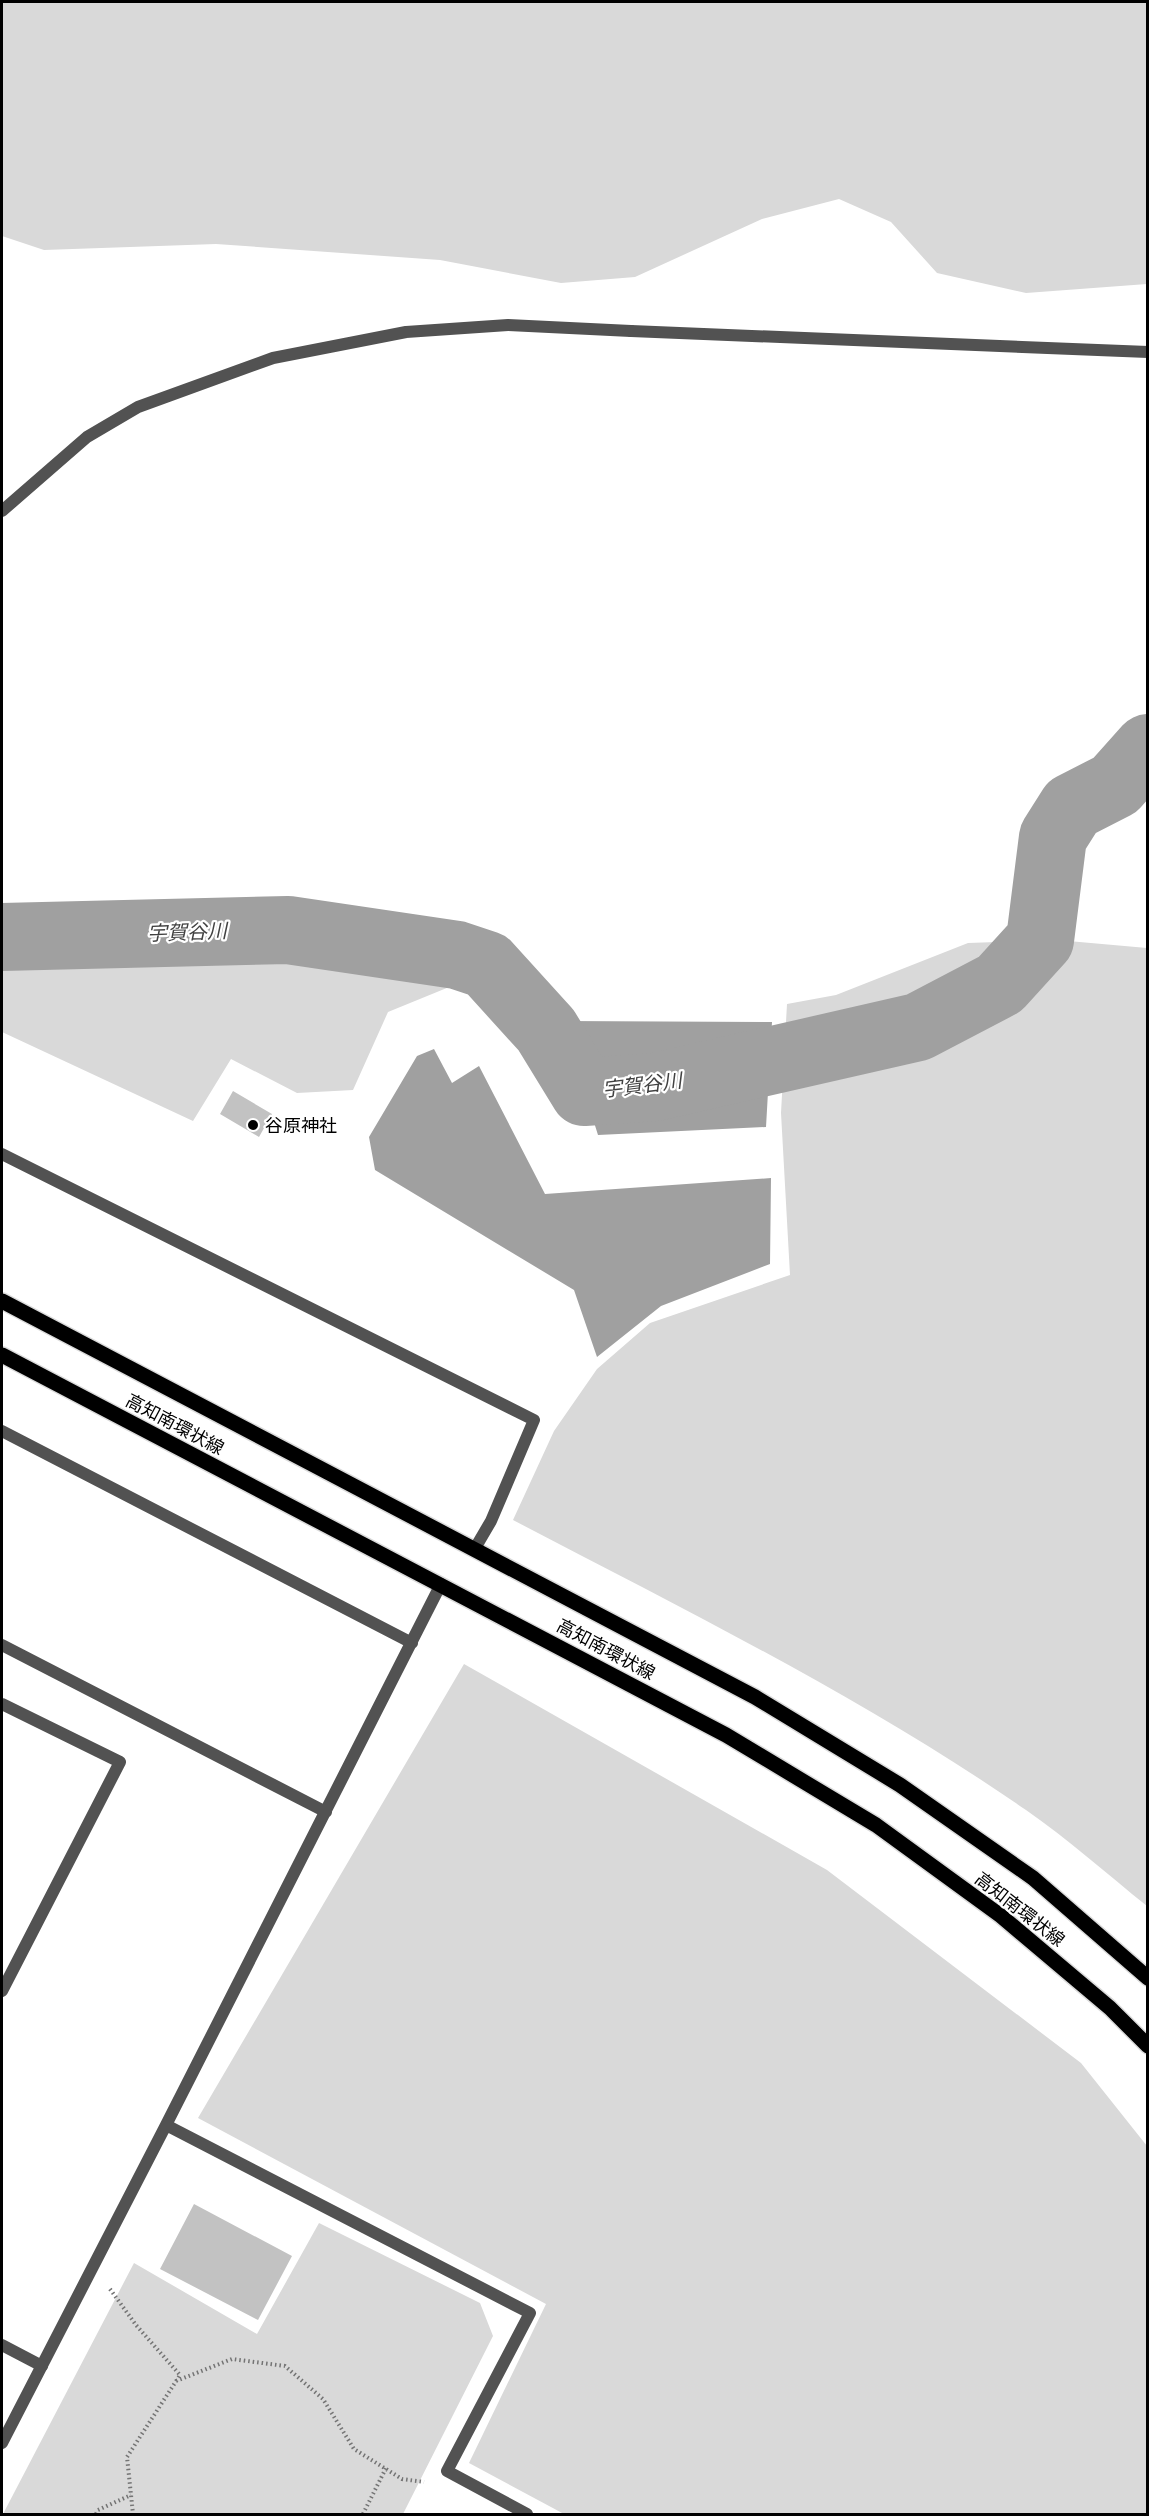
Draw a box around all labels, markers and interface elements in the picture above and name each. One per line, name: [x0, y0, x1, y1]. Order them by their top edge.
water label: 宇賀谷川: [147, 919, 229, 945]
water label: 宇賀谷川: [601, 1068, 685, 1102]
place label: 谷原神社: [265, 1115, 337, 1136]
marker: 谷原神社: [246, 1118, 260, 1132]
street label: 高知南環状線: [122, 1389, 228, 1459]
street label: 高知南環状線: [553, 1614, 659, 1684]
street label: 高知南環状線: [971, 1867, 1069, 1951]

